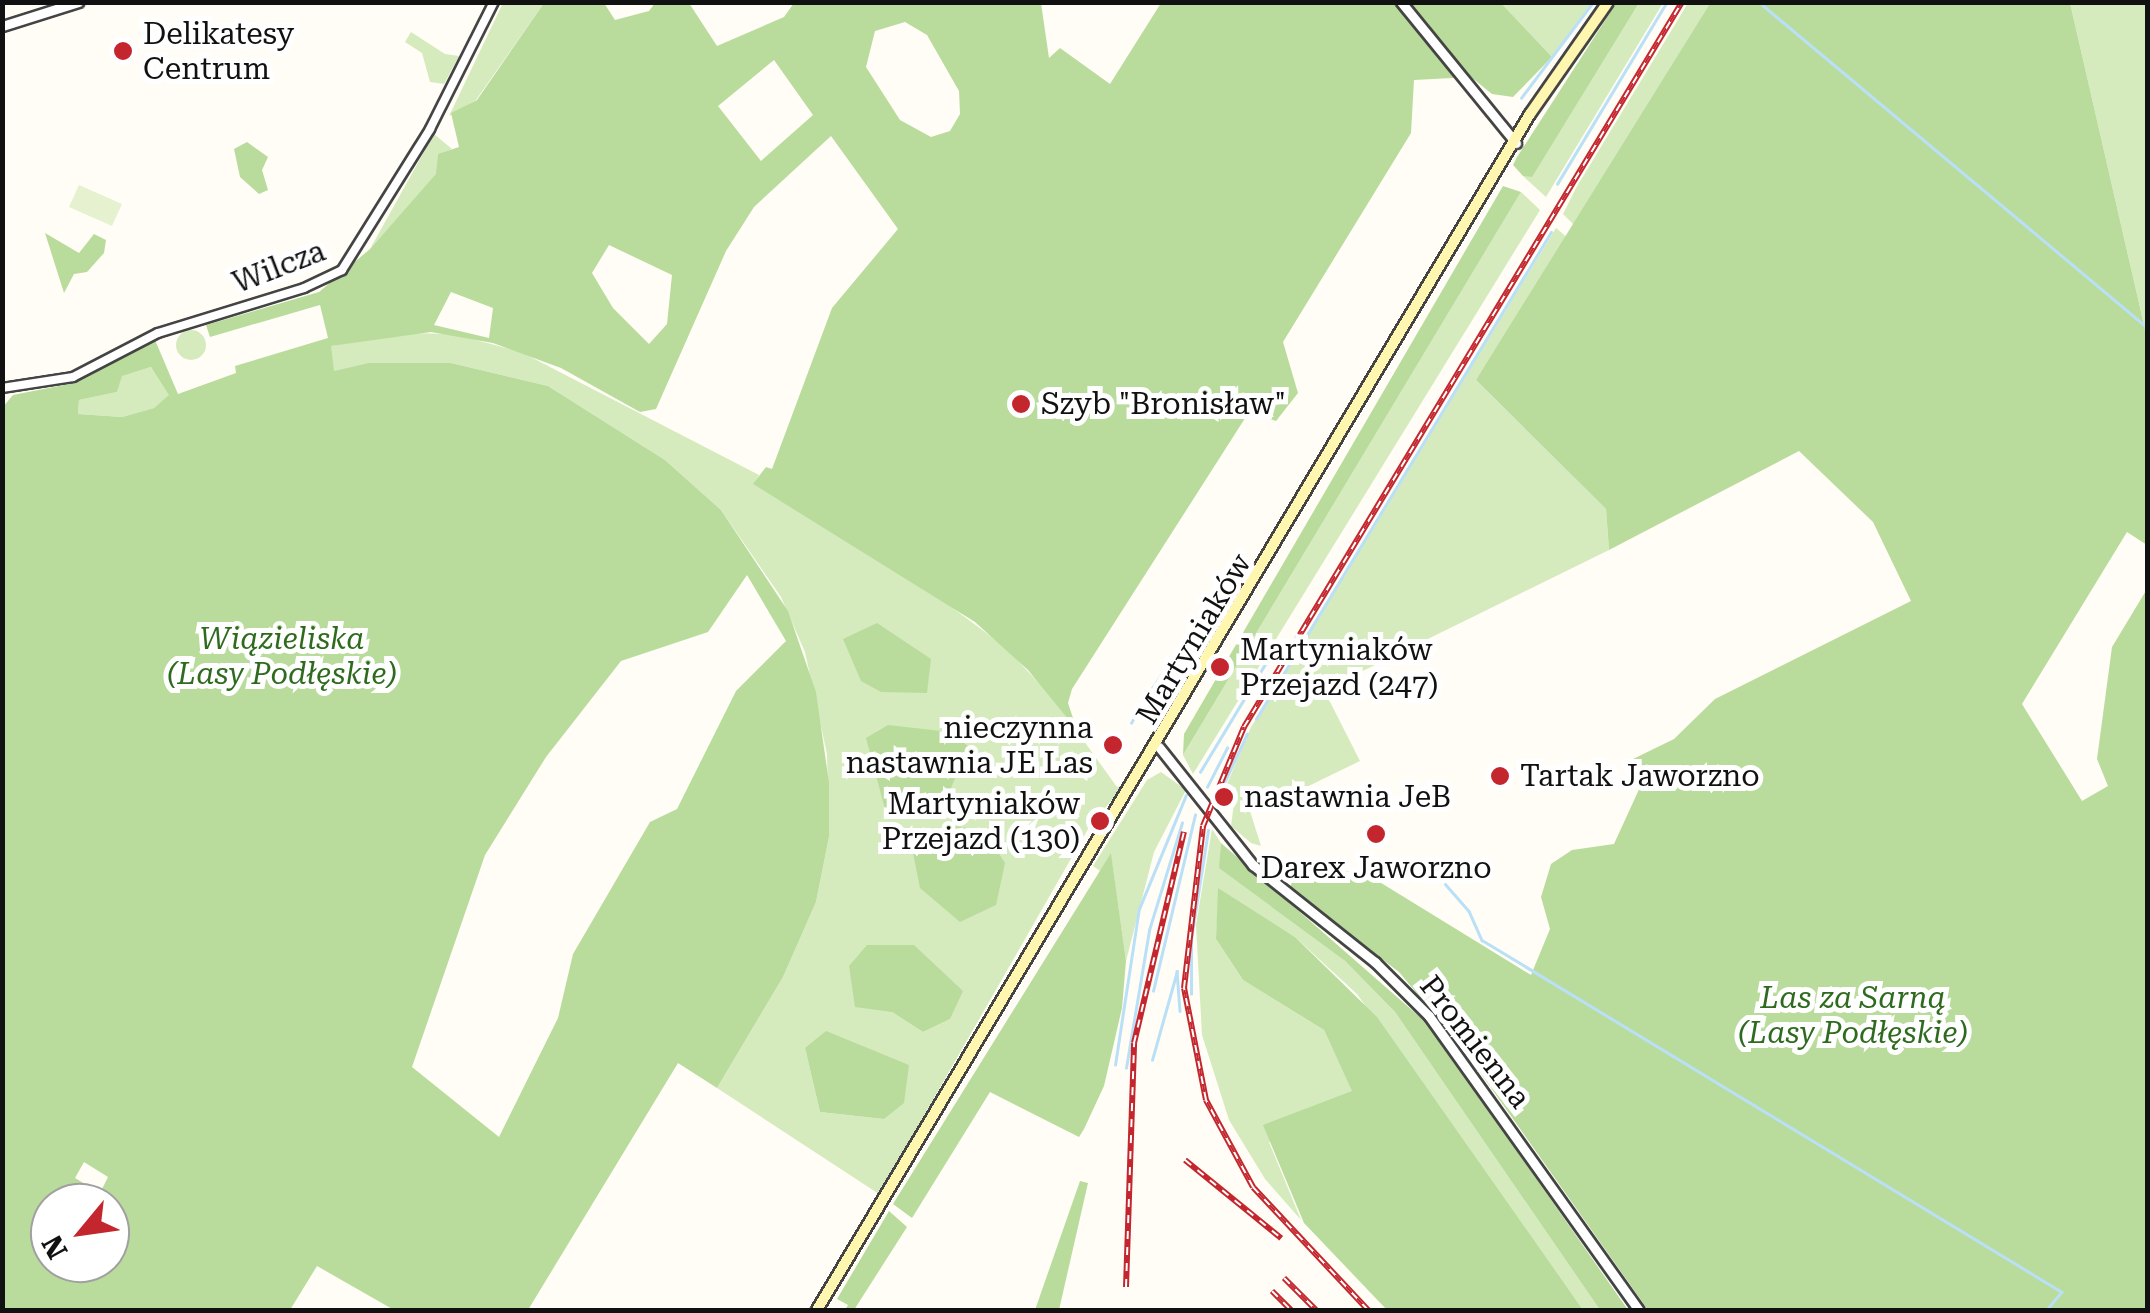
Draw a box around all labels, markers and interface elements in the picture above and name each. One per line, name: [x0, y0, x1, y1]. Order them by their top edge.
place label: Delikatesy Centrum: [143, 16, 294, 86]
marker: Delikatesy Centrum: [112, 40, 134, 62]
street label: Wilcza: [228, 233, 330, 301]
place label: Szyb "Bronisław": [1041, 386, 1286, 422]
marker: Szyb "Bronisław": [1010, 393, 1032, 415]
street label: Martyniaków: [1129, 547, 1259, 731]
park label: Wiązieliska (Lasy Podłęskie): [167, 621, 397, 692]
place label: Martyniaków Przejazd (247): [1240, 632, 1438, 702]
marker: Martyniaków Przejazd (247): [1209, 656, 1231, 678]
place label: nieczynna nastawnia JE Las: [846, 710, 1093, 780]
marker: nieczynna nastawnia JE Las: [1102, 734, 1124, 756]
place label: Tartak Jaworzno: [1520, 758, 1760, 794]
marker: Tartak Jaworzno: [1489, 765, 1511, 787]
place label: nastawnia JeB: [1244, 779, 1451, 815]
place label: Martyniaków Przejazd (130): [882, 786, 1080, 856]
marker: nastawnia JeB: [1213, 786, 1235, 808]
marker: Martyniaków Przejazd (130): [1089, 810, 1111, 832]
marker: Darex Jaworzno: [1365, 823, 1387, 845]
place label: Darex Jaworzno: [1260, 850, 1492, 886]
street label: Promienna: [1412, 969, 1538, 1115]
park label: Las za Sarną (Lasy Podłęskie): [1738, 980, 1968, 1050]
north arrow: [30, 1183, 130, 1283]
text: N: [35, 1229, 75, 1264]

